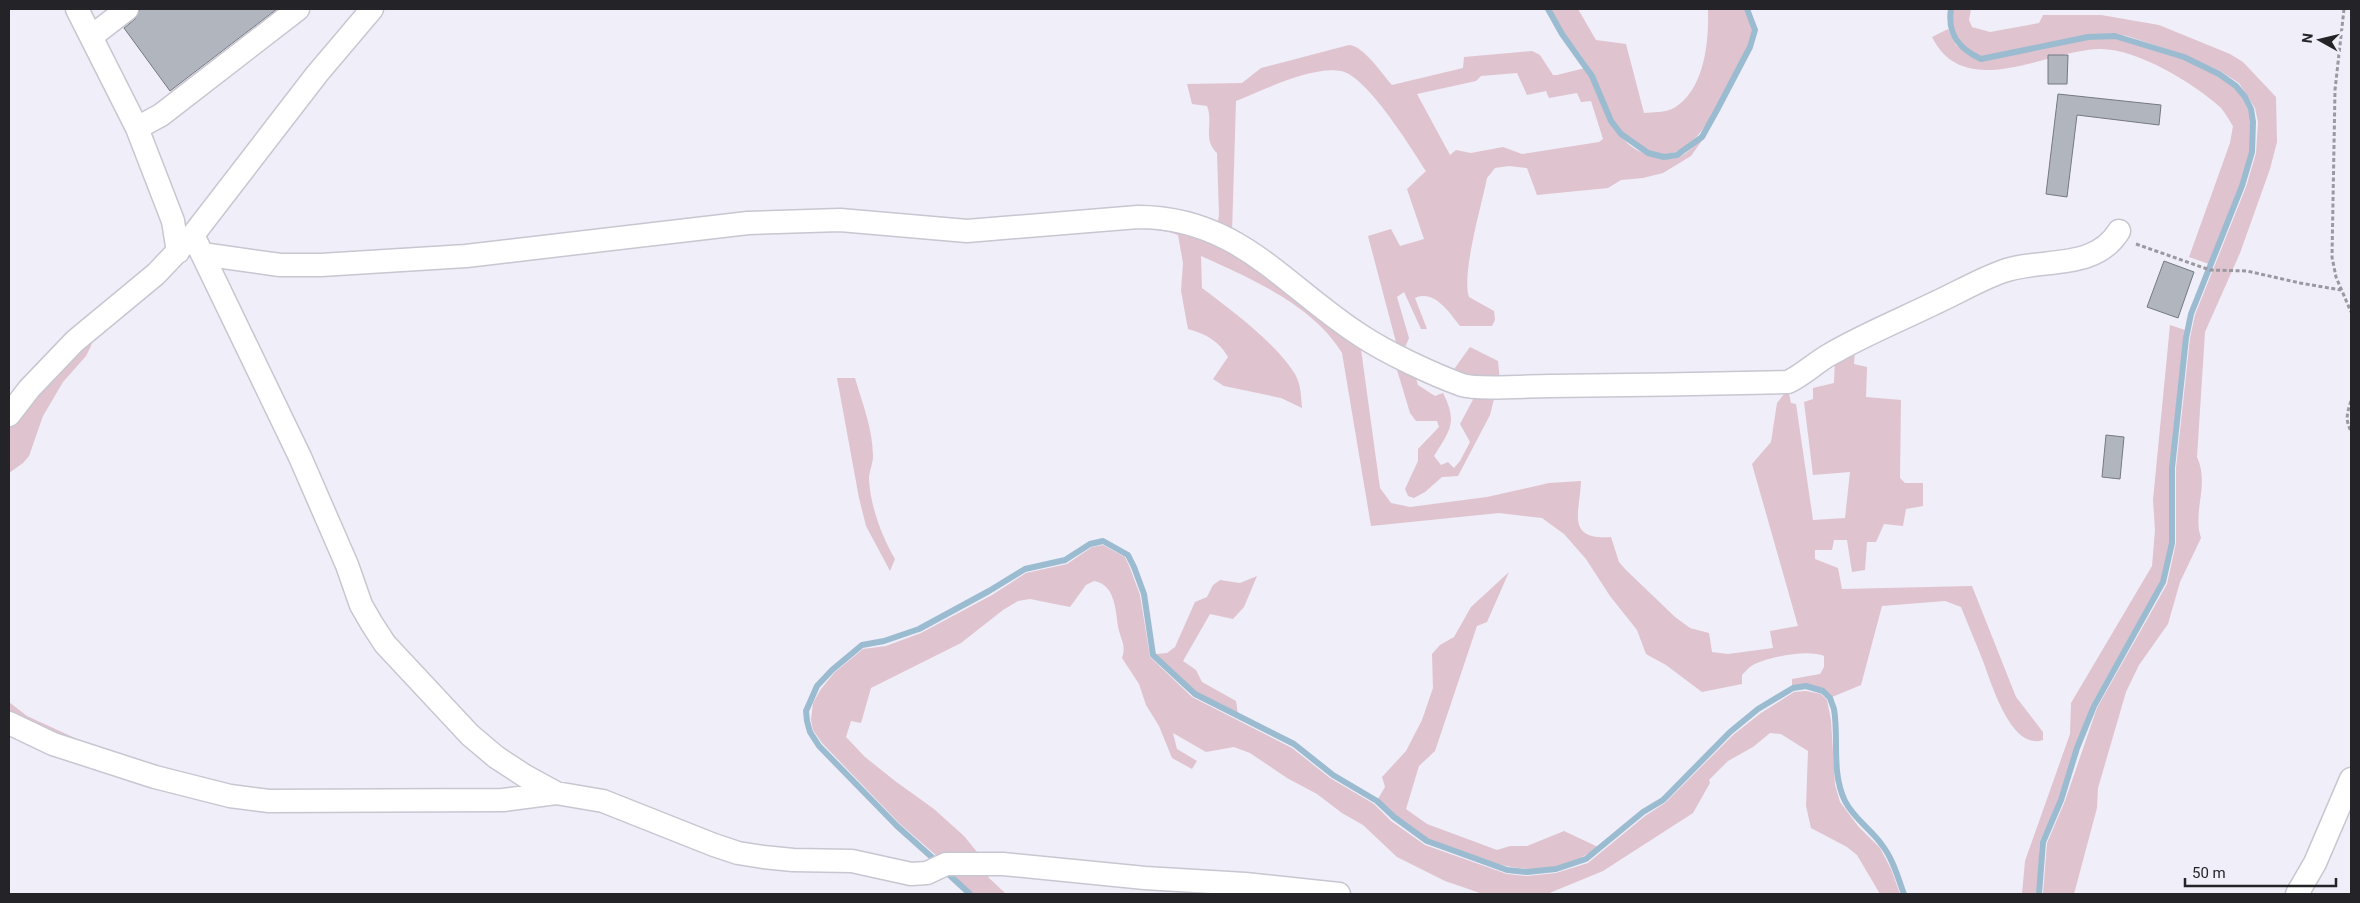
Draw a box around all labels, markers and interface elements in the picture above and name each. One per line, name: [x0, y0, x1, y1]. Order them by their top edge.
north arrow: [2295, 15, 2345, 65]
text: N: [2299, 32, 2316, 44]
scale bar: [2185, 856, 2336, 888]
text: 50 m: [2192, 864, 2226, 882]

